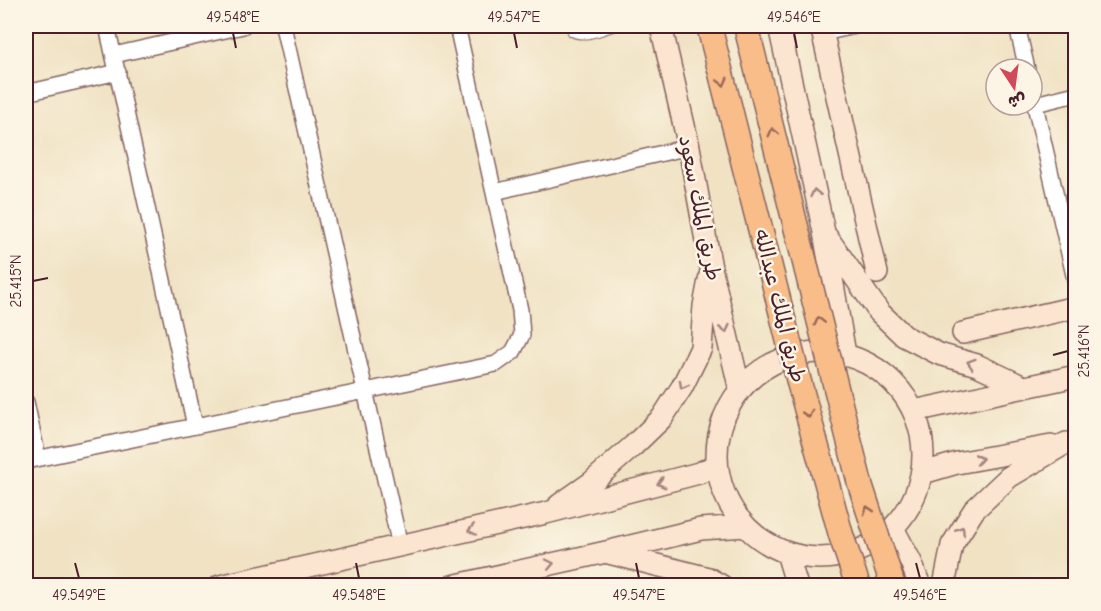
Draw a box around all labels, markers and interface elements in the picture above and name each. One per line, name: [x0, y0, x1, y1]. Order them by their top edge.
text: 49.548°E: [206, 8, 260, 26]
text: 49.547°E: [488, 8, 540, 26]
text: 49.546°E: [767, 8, 821, 26]
north arrow: [984, 57, 1044, 117]
one-way arrow: [716, 77, 729, 87]
text: ش: [1007, 90, 1028, 111]
one-way arrow: [767, 127, 780, 137]
street label: طريق الملك سعود: [672, 133, 726, 283]
one-way arrow: [810, 188, 823, 198]
street label: طريق الملك عبدالله: [748, 227, 811, 385]
text: 25.415°N: [7, 254, 25, 308]
one-way arrow: [814, 316, 827, 326]
one-way arrow: [718, 324, 731, 334]
text: 25.416°N: [1075, 324, 1093, 378]
one-way arrow: [966, 358, 977, 370]
one-way arrow: [679, 378, 690, 389]
one-way arrow: [800, 409, 813, 419]
one-way arrow: [974, 453, 984, 466]
one-way arrow: [656, 475, 666, 488]
one-way arrow: [863, 505, 876, 516]
one-way arrow: [467, 523, 477, 536]
one-way arrow: [954, 526, 965, 537]
one-way arrow: [545, 558, 555, 571]
text: 49.549°E: [52, 586, 106, 604]
text: 49.548°E: [332, 586, 386, 604]
text: 49.547°E: [613, 586, 665, 604]
text: 49.546°E: [893, 586, 947, 604]

